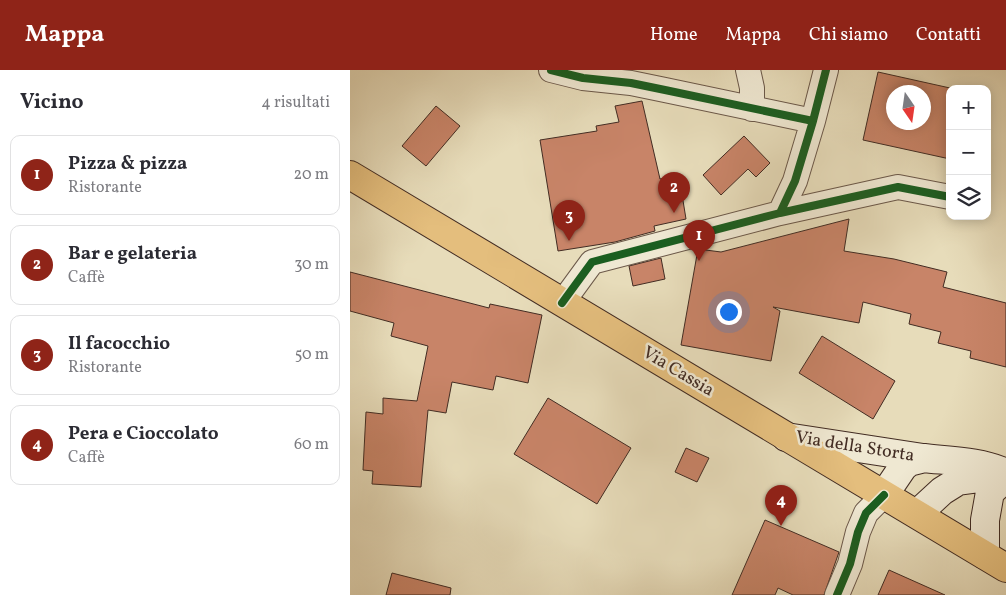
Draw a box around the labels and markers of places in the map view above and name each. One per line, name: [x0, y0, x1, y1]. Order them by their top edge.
pin: 2: [658, 172, 690, 213]
pin: 3: [553, 200, 585, 241]
pin: 1: [683, 220, 715, 261]
pin: 4: [765, 485, 797, 526]

